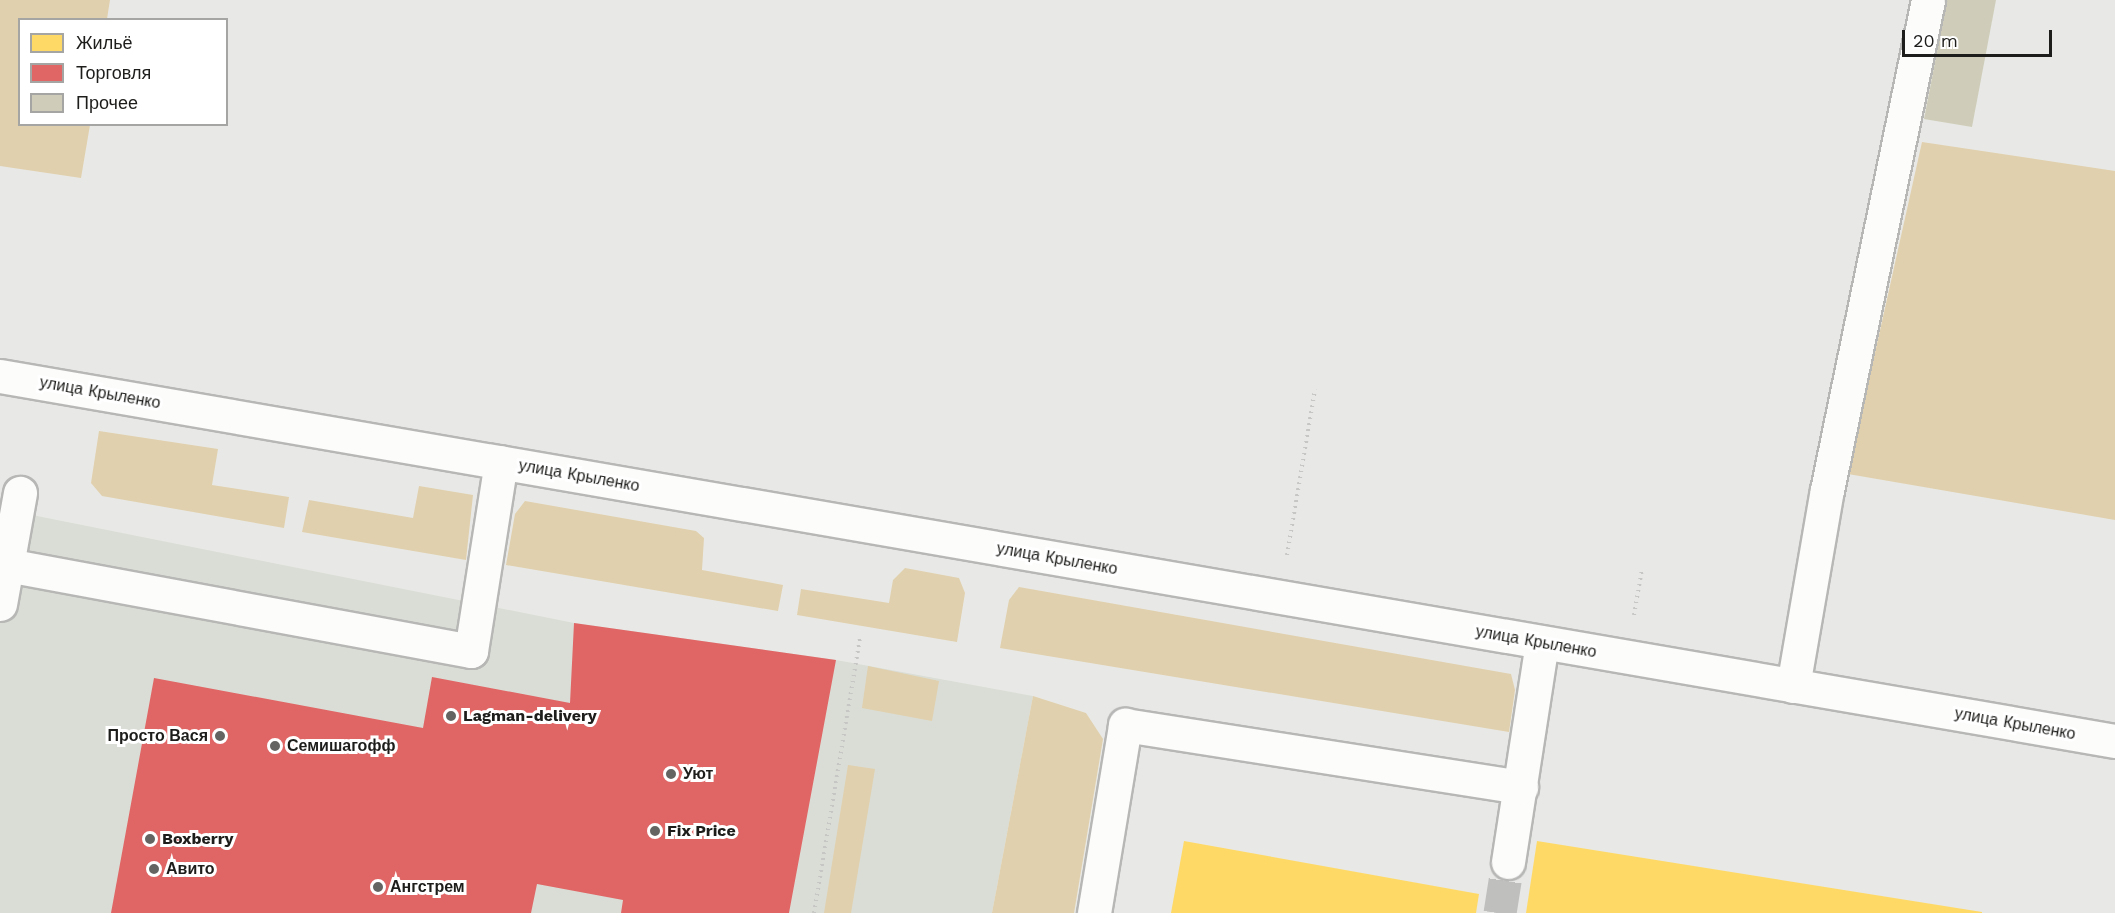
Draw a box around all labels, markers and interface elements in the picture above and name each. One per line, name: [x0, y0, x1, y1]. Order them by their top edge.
legend: [18, 18, 228, 126]
scale bar: [1905, 18, 2055, 56]
text: 20 m: [1913, 30, 1958, 51]
text: Жильё: [76, 32, 133, 53]
text: Торговля: [76, 62, 151, 83]
text: Прочее: [76, 92, 138, 113]
street label: улица Крыленко: [38, 373, 162, 413]
street label: улица Крыленко: [517, 456, 641, 496]
street label: улица Крыленко: [995, 539, 1119, 579]
street label: улица Крыленко: [1474, 622, 1598, 662]
street label: улица Крыленко: [1953, 704, 2077, 744]
place label: Lagman-delivery: [463, 706, 597, 726]
marker: Lagman-delivery: [444, 709, 458, 723]
place label: Просто Вася: [108, 726, 208, 746]
marker: Просто Вася: [213, 729, 227, 743]
place label: Семишагофф: [287, 736, 395, 756]
marker: Семишагофф: [268, 739, 282, 753]
place label: Уют: [683, 764, 713, 784]
marker: Уют: [664, 767, 678, 781]
place label: Fix Price: [667, 821, 736, 841]
marker: Fix Price: [648, 824, 662, 838]
place label: Boxberry: [162, 829, 234, 849]
marker: Boxberry: [143, 832, 157, 846]
place label: Авито: [166, 859, 215, 879]
marker: Авито: [147, 862, 161, 876]
place label: Ангстрем: [390, 877, 465, 897]
marker: Ангстрем: [371, 880, 385, 894]

